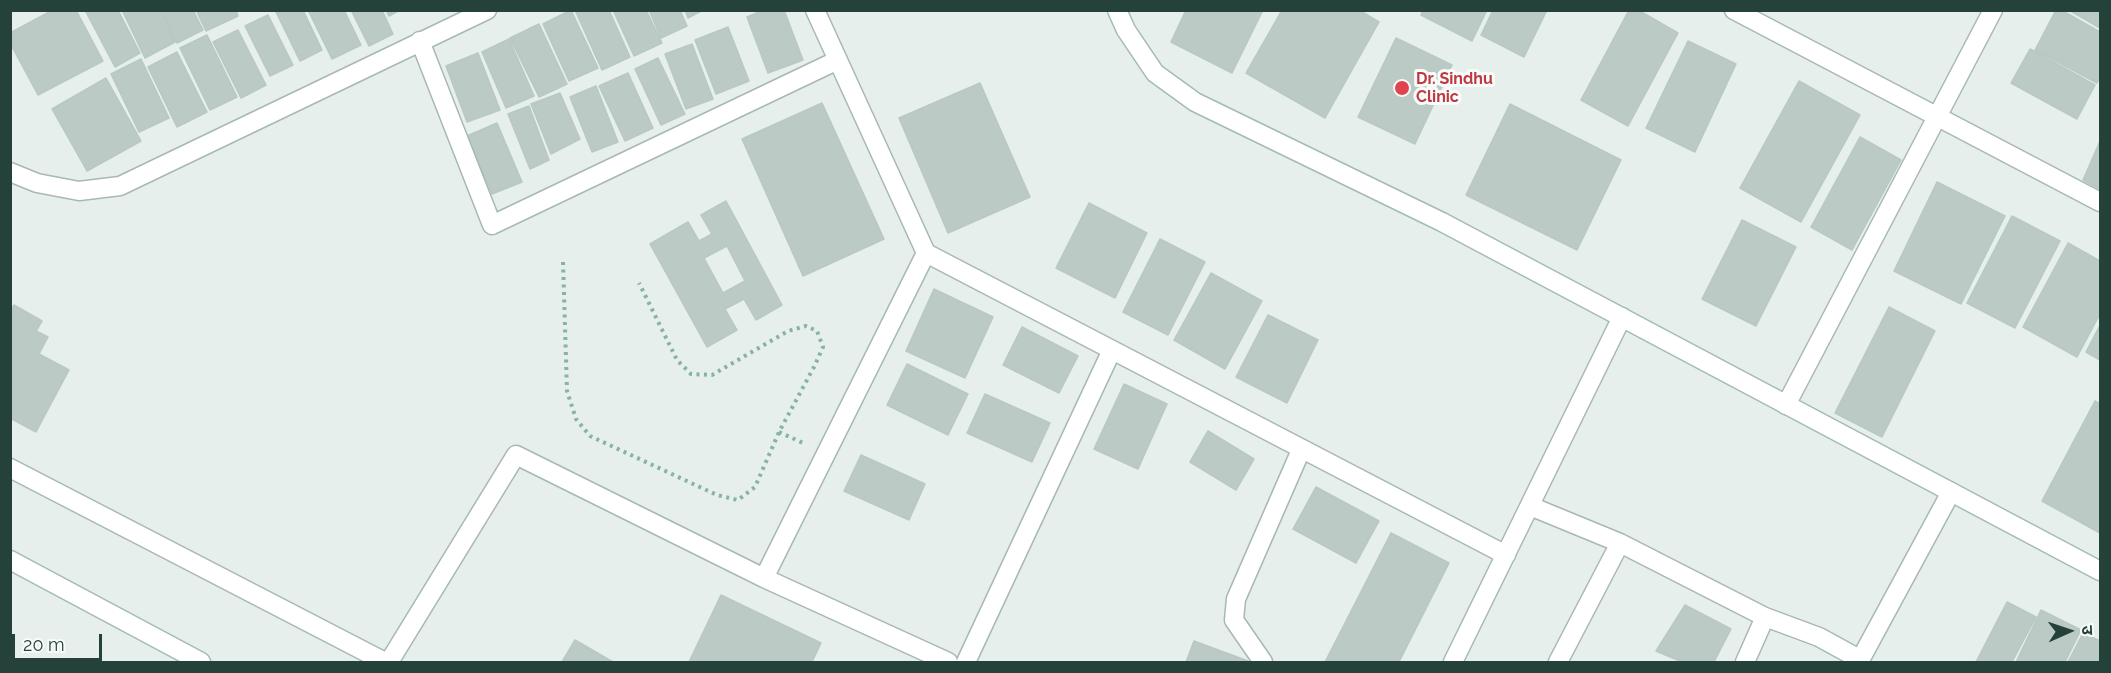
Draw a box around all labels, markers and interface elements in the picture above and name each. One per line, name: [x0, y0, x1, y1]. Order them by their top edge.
place label: Dr. Sindhu Clinic: [1416, 69, 1493, 107]
marker: Dr. Sindhu Clinic: [1393, 79, 1411, 97]
north arrow: [2039, 601, 2099, 661]
scale bar: [15, 622, 105, 660]
text: उ: [2078, 625, 2097, 635]
text: 20 m: [23, 634, 65, 655]

